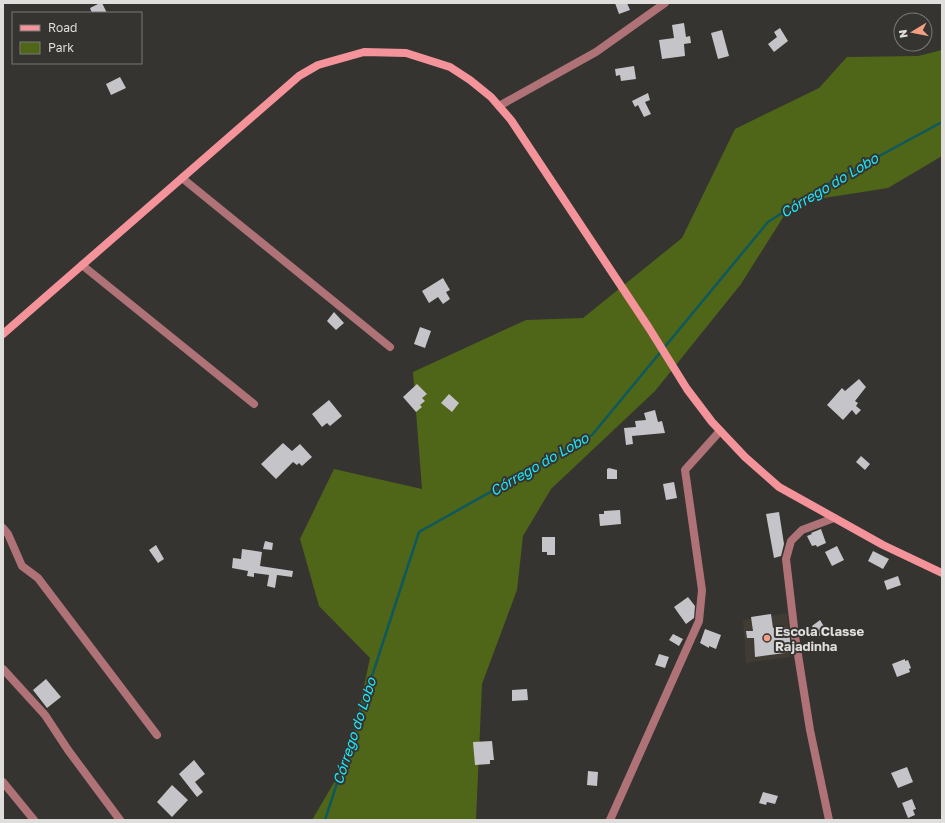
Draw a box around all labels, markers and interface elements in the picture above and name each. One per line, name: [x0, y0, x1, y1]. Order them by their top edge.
legend: [12, 12, 142, 64]
north arrow: [893, 12, 933, 52]
text: Road: [48, 20, 77, 35]
text: N: [896, 29, 910, 39]
text: Park: [48, 40, 74, 55]
water label: Córrego do Lobo: [777, 148, 882, 221]
water label: Córrego do Lobo: [487, 428, 593, 499]
place label: Escola Classe Rajadinha: [775, 623, 864, 654]
marker: Escola Classe Rajadinha: [762, 633, 772, 643]
water label: Córrego do Lobo: [329, 674, 380, 786]

